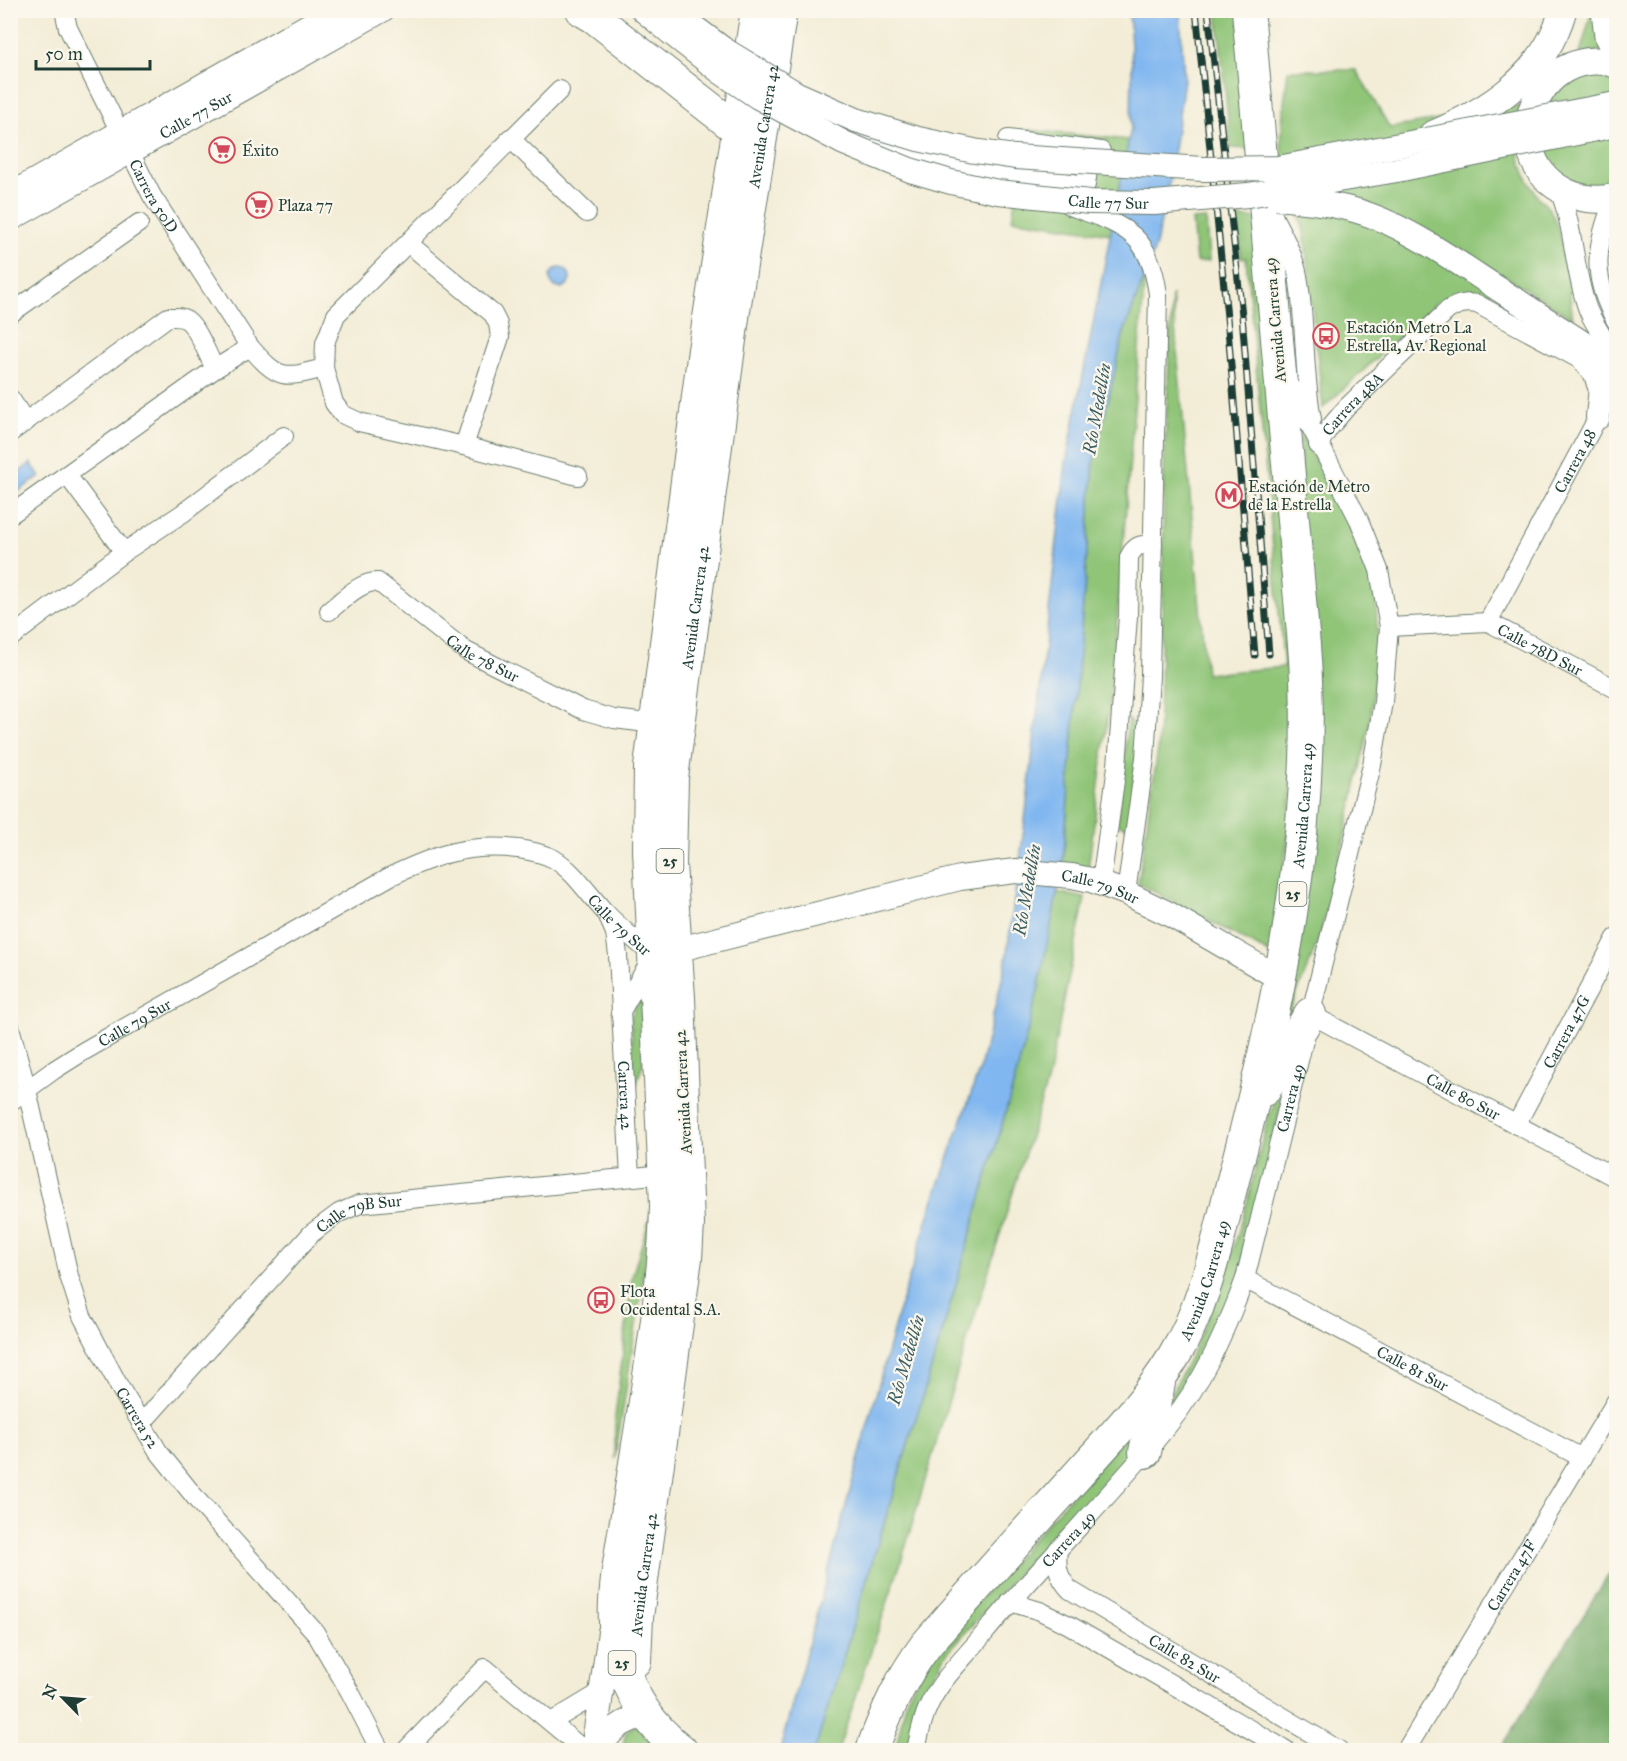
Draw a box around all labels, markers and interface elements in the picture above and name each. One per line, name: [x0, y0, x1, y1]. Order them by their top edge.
scale bar: [36, 33, 150, 71]
text: 50 m: [45, 43, 83, 65]
street label: Avenida Carrera 42: [744, 63, 782, 190]
street label: Calle 77 Sur: [156, 87, 236, 143]
supermarket icon: Éxito: [207, 135, 237, 165]
place label: Éxito: [242, 139, 279, 160]
street label: Carrera 50D: [126, 156, 183, 236]
supermarket icon: Plaza 77: [244, 190, 274, 220]
street label: Calle 77 Sur: [1067, 190, 1149, 212]
place label: Plaza 77: [278, 196, 333, 215]
street label: Avenida Carrera 49: [1260, 257, 1290, 384]
place label: Estación Metro La Estrella, Av. Regional: [1346, 318, 1487, 356]
bus stop icon: Estación Metro La Estrella, Av. Regional: [1311, 321, 1341, 351]
water label: Río Medellín: [1078, 361, 1116, 457]
street label: Carrera 48A: [1318, 368, 1387, 439]
street label: Carrera 48: [1550, 425, 1599, 496]
place label: Estación de Metro de la Estrella: [1248, 477, 1370, 514]
metro station icon: Estación de Metro de la Estrella: [1214, 480, 1244, 510]
street label: Avenida Carrera 42: [677, 544, 712, 672]
street label: Calle 78D Sur: [1494, 619, 1586, 679]
street label: Calle 78 Sur: [443, 630, 522, 686]
street label: Avenida Carrera 49: [1288, 742, 1316, 870]
water label: Río Medellín: [1008, 842, 1046, 938]
road number: 25: [656, 849, 684, 873]
street label: Calle 79 Sur: [1061, 866, 1142, 907]
road number: 25: [1280, 882, 1306, 906]
street label: Calle 79 Sur: [584, 890, 655, 959]
street label: Carrera 47G: [1539, 991, 1594, 1072]
street label: Calle 79 Sur: [95, 994, 174, 1050]
street label: Avenida Carrera 42: [670, 1029, 696, 1156]
street label: Carrera 42: [614, 1060, 637, 1131]
street label: Carrera 49: [1272, 1062, 1307, 1134]
street label: Calle 80 Sur: [1423, 1069, 1504, 1124]
street label: Calle 79B Sur: [312, 1190, 403, 1236]
street label: Avenida Carrera 49: [1175, 1218, 1232, 1344]
place label: Flota Occidental S.A.: [620, 1282, 721, 1319]
bus stop icon: Flota Occidental S.A.: [586, 1285, 616, 1315]
water label: Río Medellín: [882, 1312, 929, 1408]
street label: Calle 81 Sur: [1374, 1341, 1452, 1395]
street label: Carrera 52: [112, 1384, 164, 1452]
street label: Carrera 49: [1037, 1507, 1099, 1571]
street label: Avenida Carrera 42: [627, 1511, 661, 1638]
street label: Carrera 47F: [1482, 1536, 1540, 1614]
street label: Calle 82 Sur: [1146, 1630, 1224, 1687]
road number: 25: [608, 1651, 636, 1675]
north arrow: [33, 1668, 93, 1728]
text: N: [38, 1681, 62, 1702]

